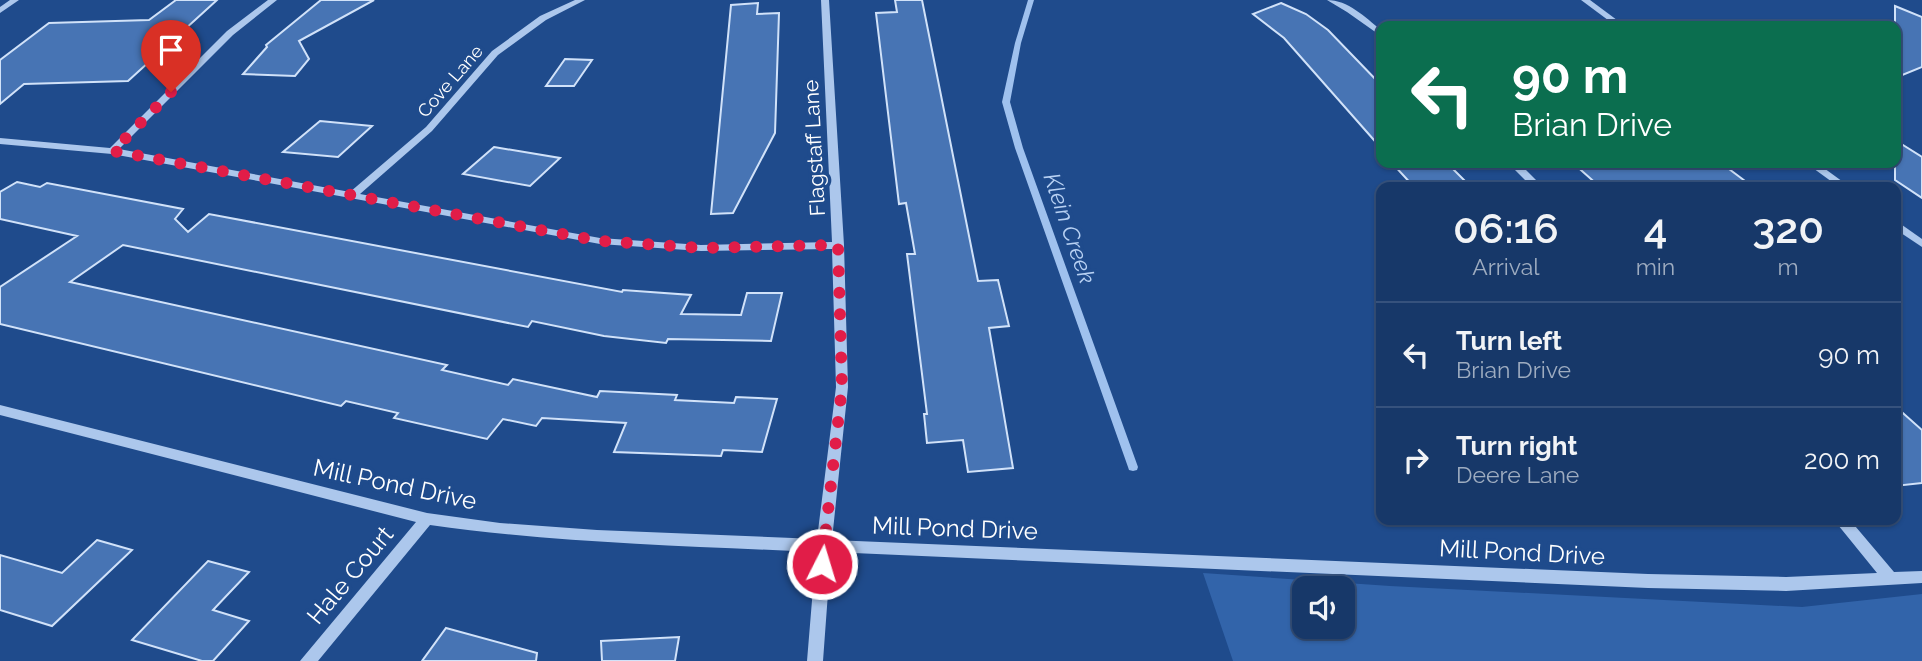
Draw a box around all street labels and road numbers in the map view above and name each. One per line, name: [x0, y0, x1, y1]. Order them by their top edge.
street label: Cove Lane: [413, 40, 487, 121]
street label: Flagstaff Lane: [798, 79, 830, 217]
street label: Mill Pond Drive: [311, 453, 479, 515]
street label: Mill Pond Drive: [872, 511, 1038, 545]
street label: Hale Court: [301, 520, 399, 630]
street label: Mill Pond Drive: [1438, 533, 1606, 571]

